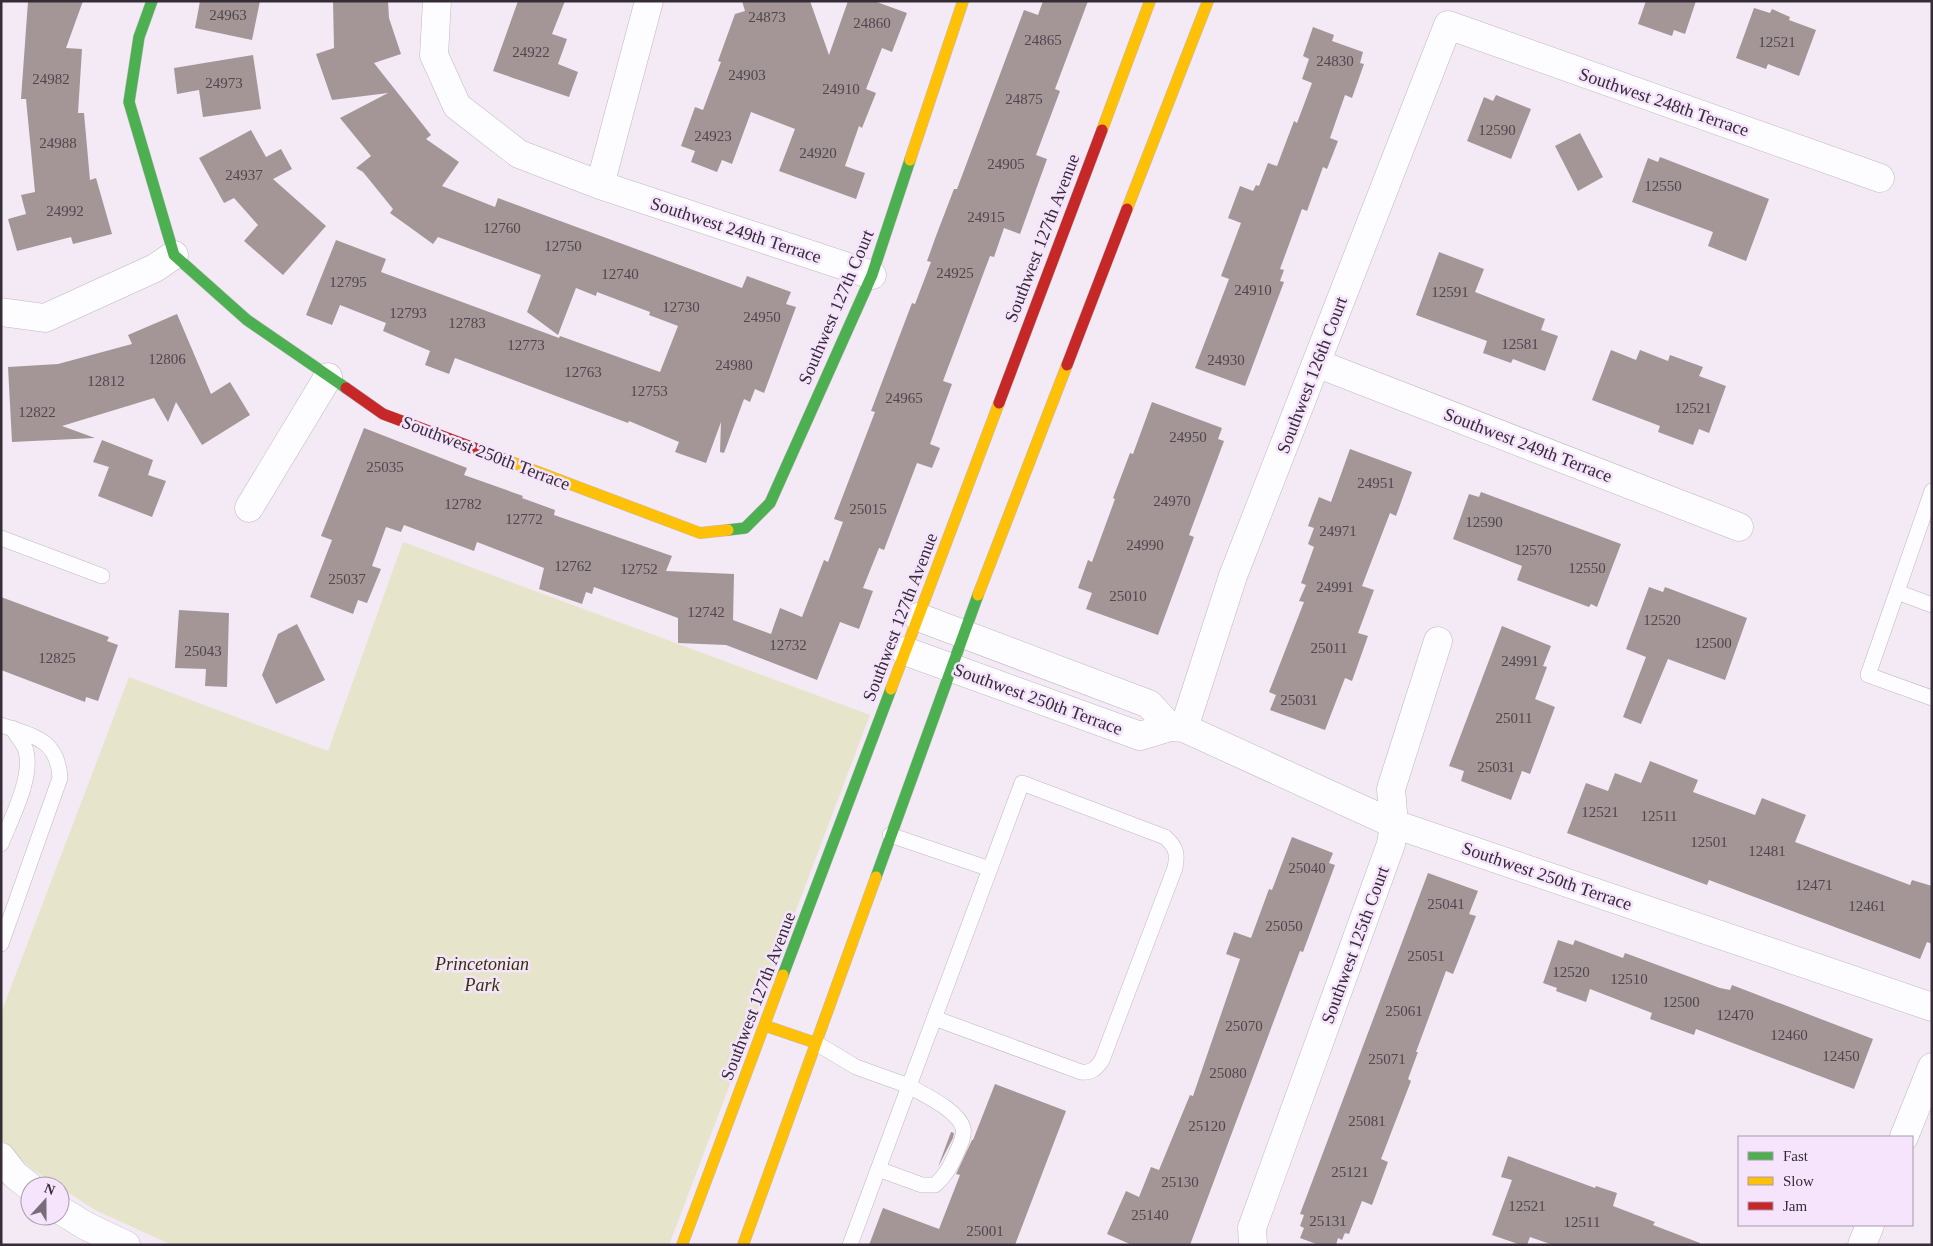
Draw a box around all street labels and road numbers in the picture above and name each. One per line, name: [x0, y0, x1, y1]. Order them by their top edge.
street label: Southwest 248th Terrace: [1576, 64, 1752, 140]
street label: Southwest 127th Avenue: [1001, 151, 1083, 325]
street label: Southwest 249th Terrace: [648, 193, 824, 267]
street label: Southwest 127th Court: [794, 227, 878, 387]
street label: Southwest 126th Court: [1273, 294, 1351, 456]
street label: Southwest 249th Terrace: [1441, 404, 1615, 486]
street label: Southwest 250th Terrace: [399, 412, 573, 494]
street label: Southwest 127th Avenue: [859, 530, 941, 704]
street label: Southwest 250th Terrace: [951, 659, 1125, 739]
street label: Southwest 250th Terrace: [1459, 838, 1635, 914]
street label: Southwest 125th Court: [1317, 864, 1393, 1026]
street label: Southwest 127th Avenue: [717, 909, 799, 1083]

